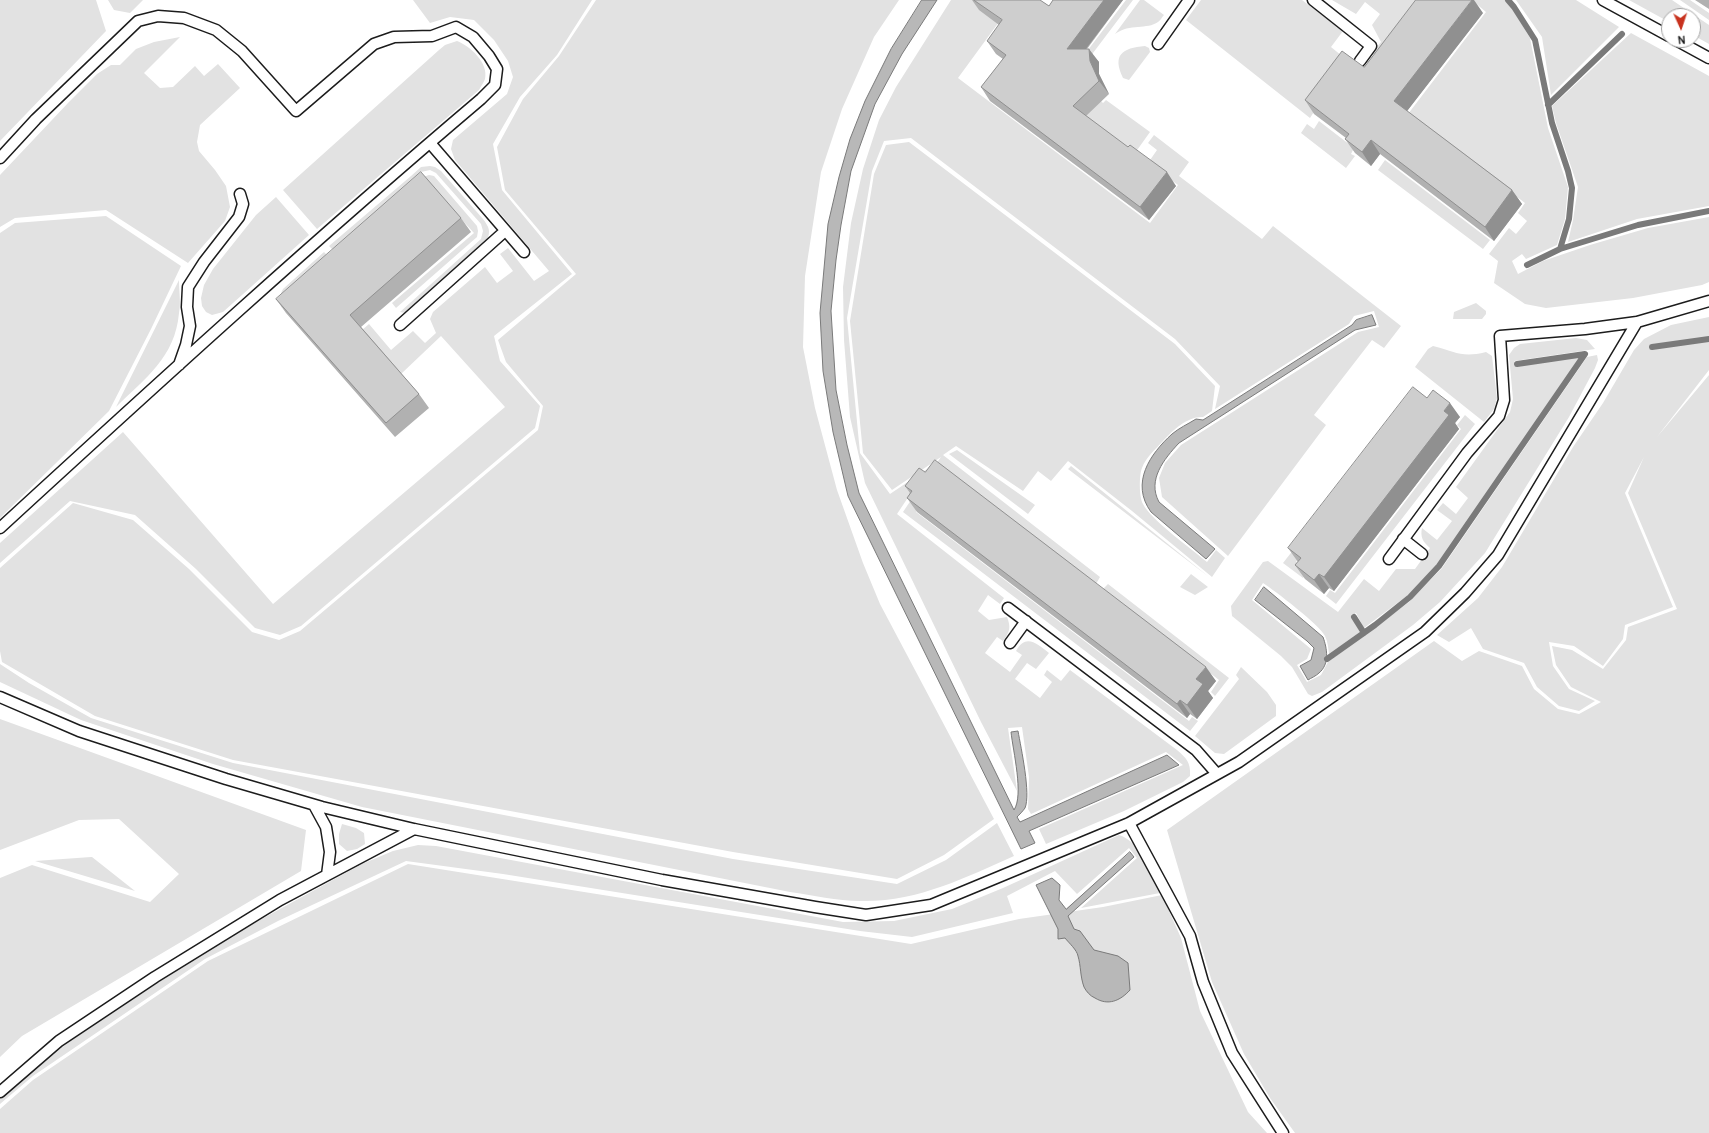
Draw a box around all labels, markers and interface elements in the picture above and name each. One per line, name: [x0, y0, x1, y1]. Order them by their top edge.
north arrow: [1661, 8, 1701, 48]
text: N: [1678, 33, 1686, 46]

